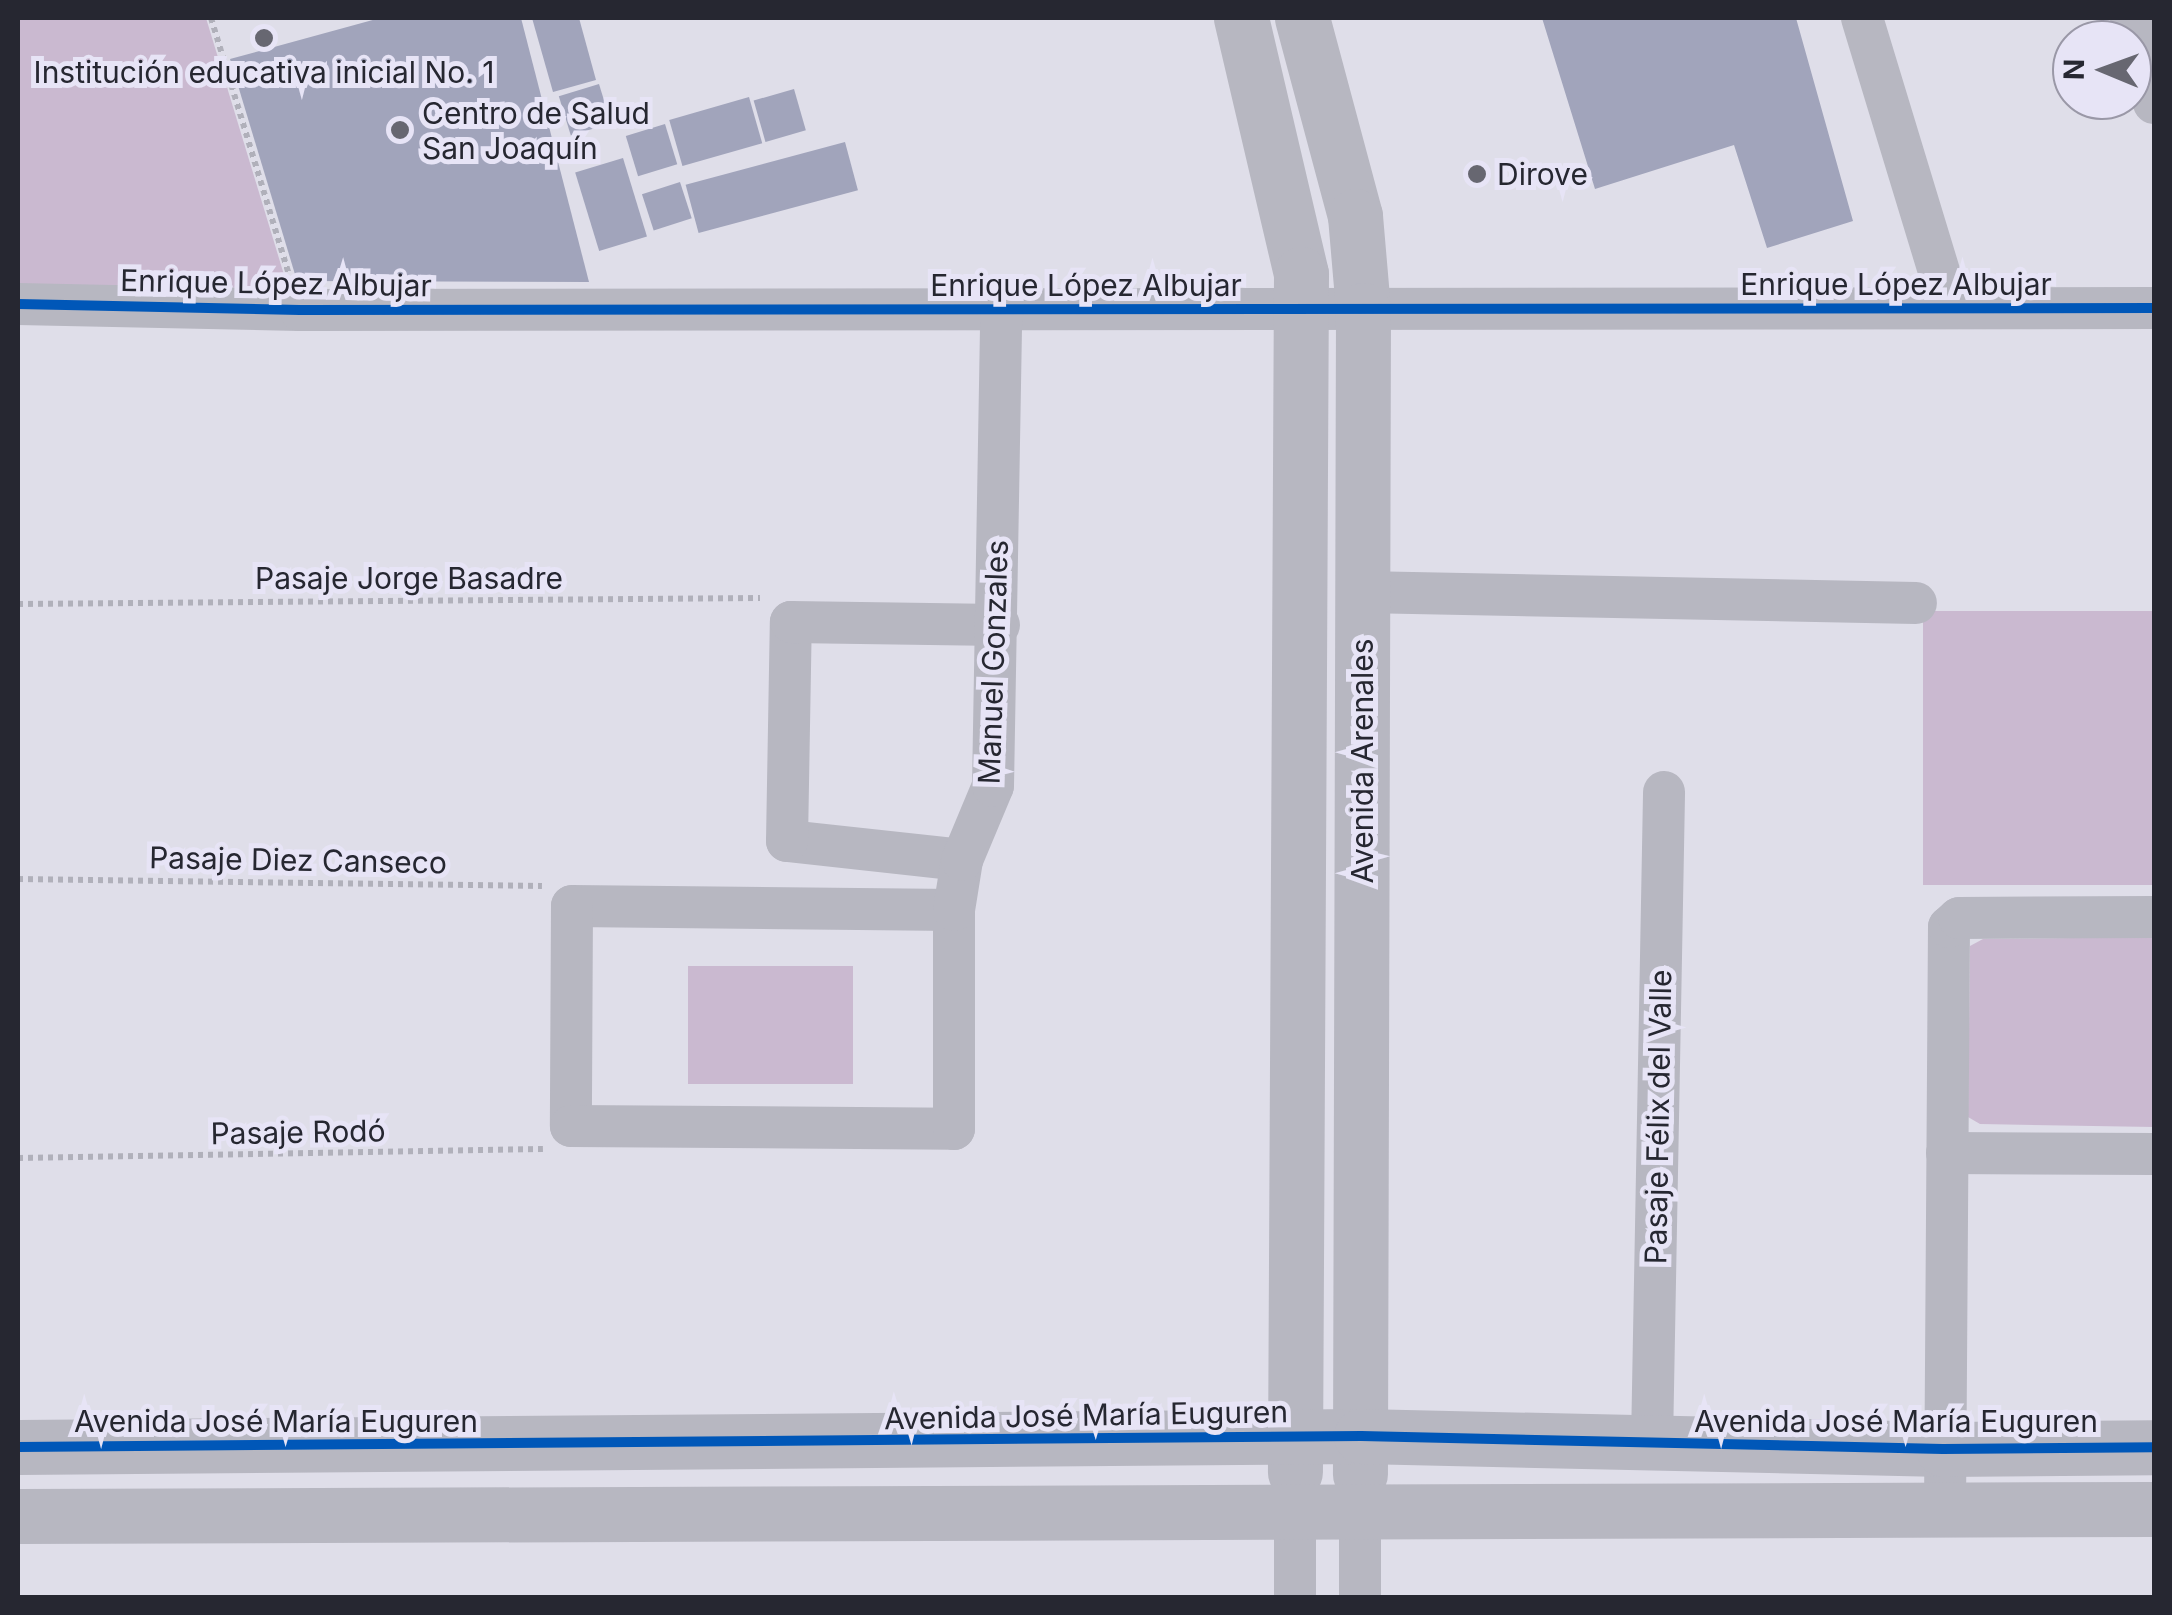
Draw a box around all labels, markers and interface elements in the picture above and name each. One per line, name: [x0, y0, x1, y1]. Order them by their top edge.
north arrow: [2052, 20, 2152, 120]
marker: Institución educativa inicial No. 1: [253, 27, 275, 49]
place label: Institución educativa inicial No. 1: [34, 54, 494, 90]
text: N: [2057, 59, 2091, 80]
place label: Centro de Salud San Joaquín: [422, 95, 650, 166]
marker: Centro de Salud San Joaquín: [387, 117, 413, 143]
place label: Dirove: [1497, 156, 1588, 192]
marker: Dirove: [1466, 163, 1488, 185]
street label: Enrique López Albujar: [120, 262, 432, 304]
street label: Enrique López Albujar: [1740, 266, 2052, 302]
street label: Enrique López Albujar: [930, 267, 1242, 303]
street label: Manuel Gonzales: [971, 539, 1015, 785]
street label: Pasaje Jorge Basadre: [255, 560, 563, 596]
street label: Avenida Arenales: [1344, 638, 1380, 884]
street label: Pasaje Diez Canseco: [149, 839, 447, 881]
street label: Pasaje Félix del Valle: [1637, 969, 1679, 1265]
street label: Pasaje Rodó: [210, 1112, 386, 1152]
street label: Avenida José María Euguren: [884, 1393, 1288, 1437]
street label: Avenida José María Euguren: [74, 1403, 478, 1439]
street label: Avenida José María Euguren: [1694, 1403, 2098, 1439]

